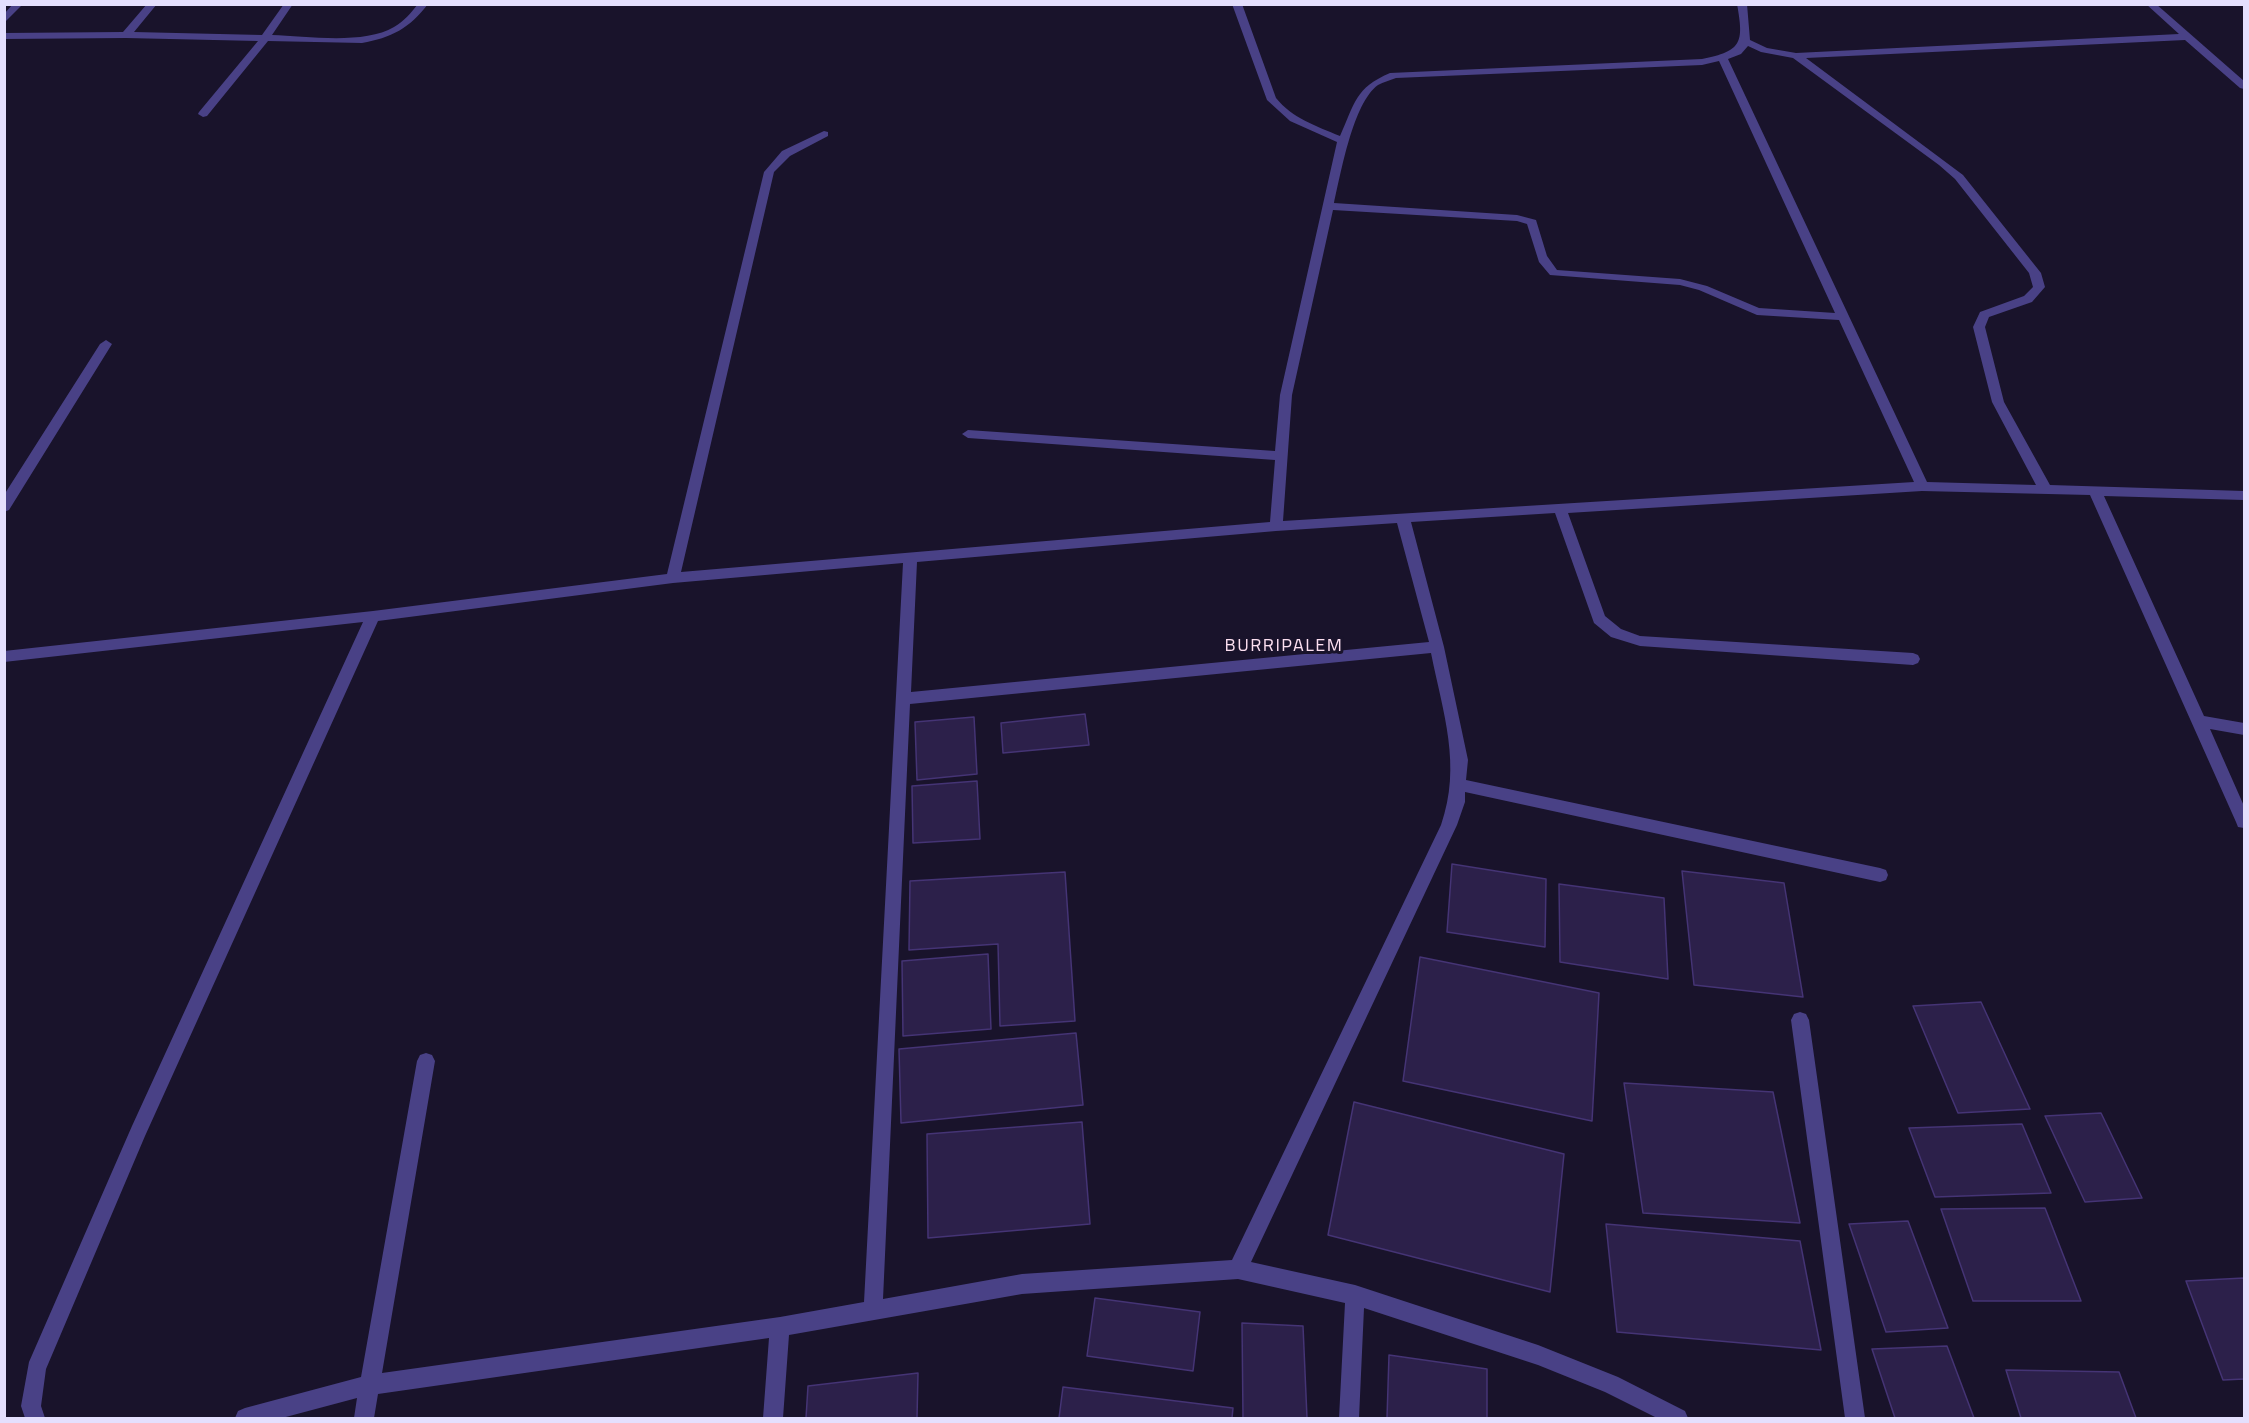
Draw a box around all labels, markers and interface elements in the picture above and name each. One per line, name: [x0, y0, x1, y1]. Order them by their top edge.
district label: BURRIPALEM: [1225, 636, 1343, 658]

